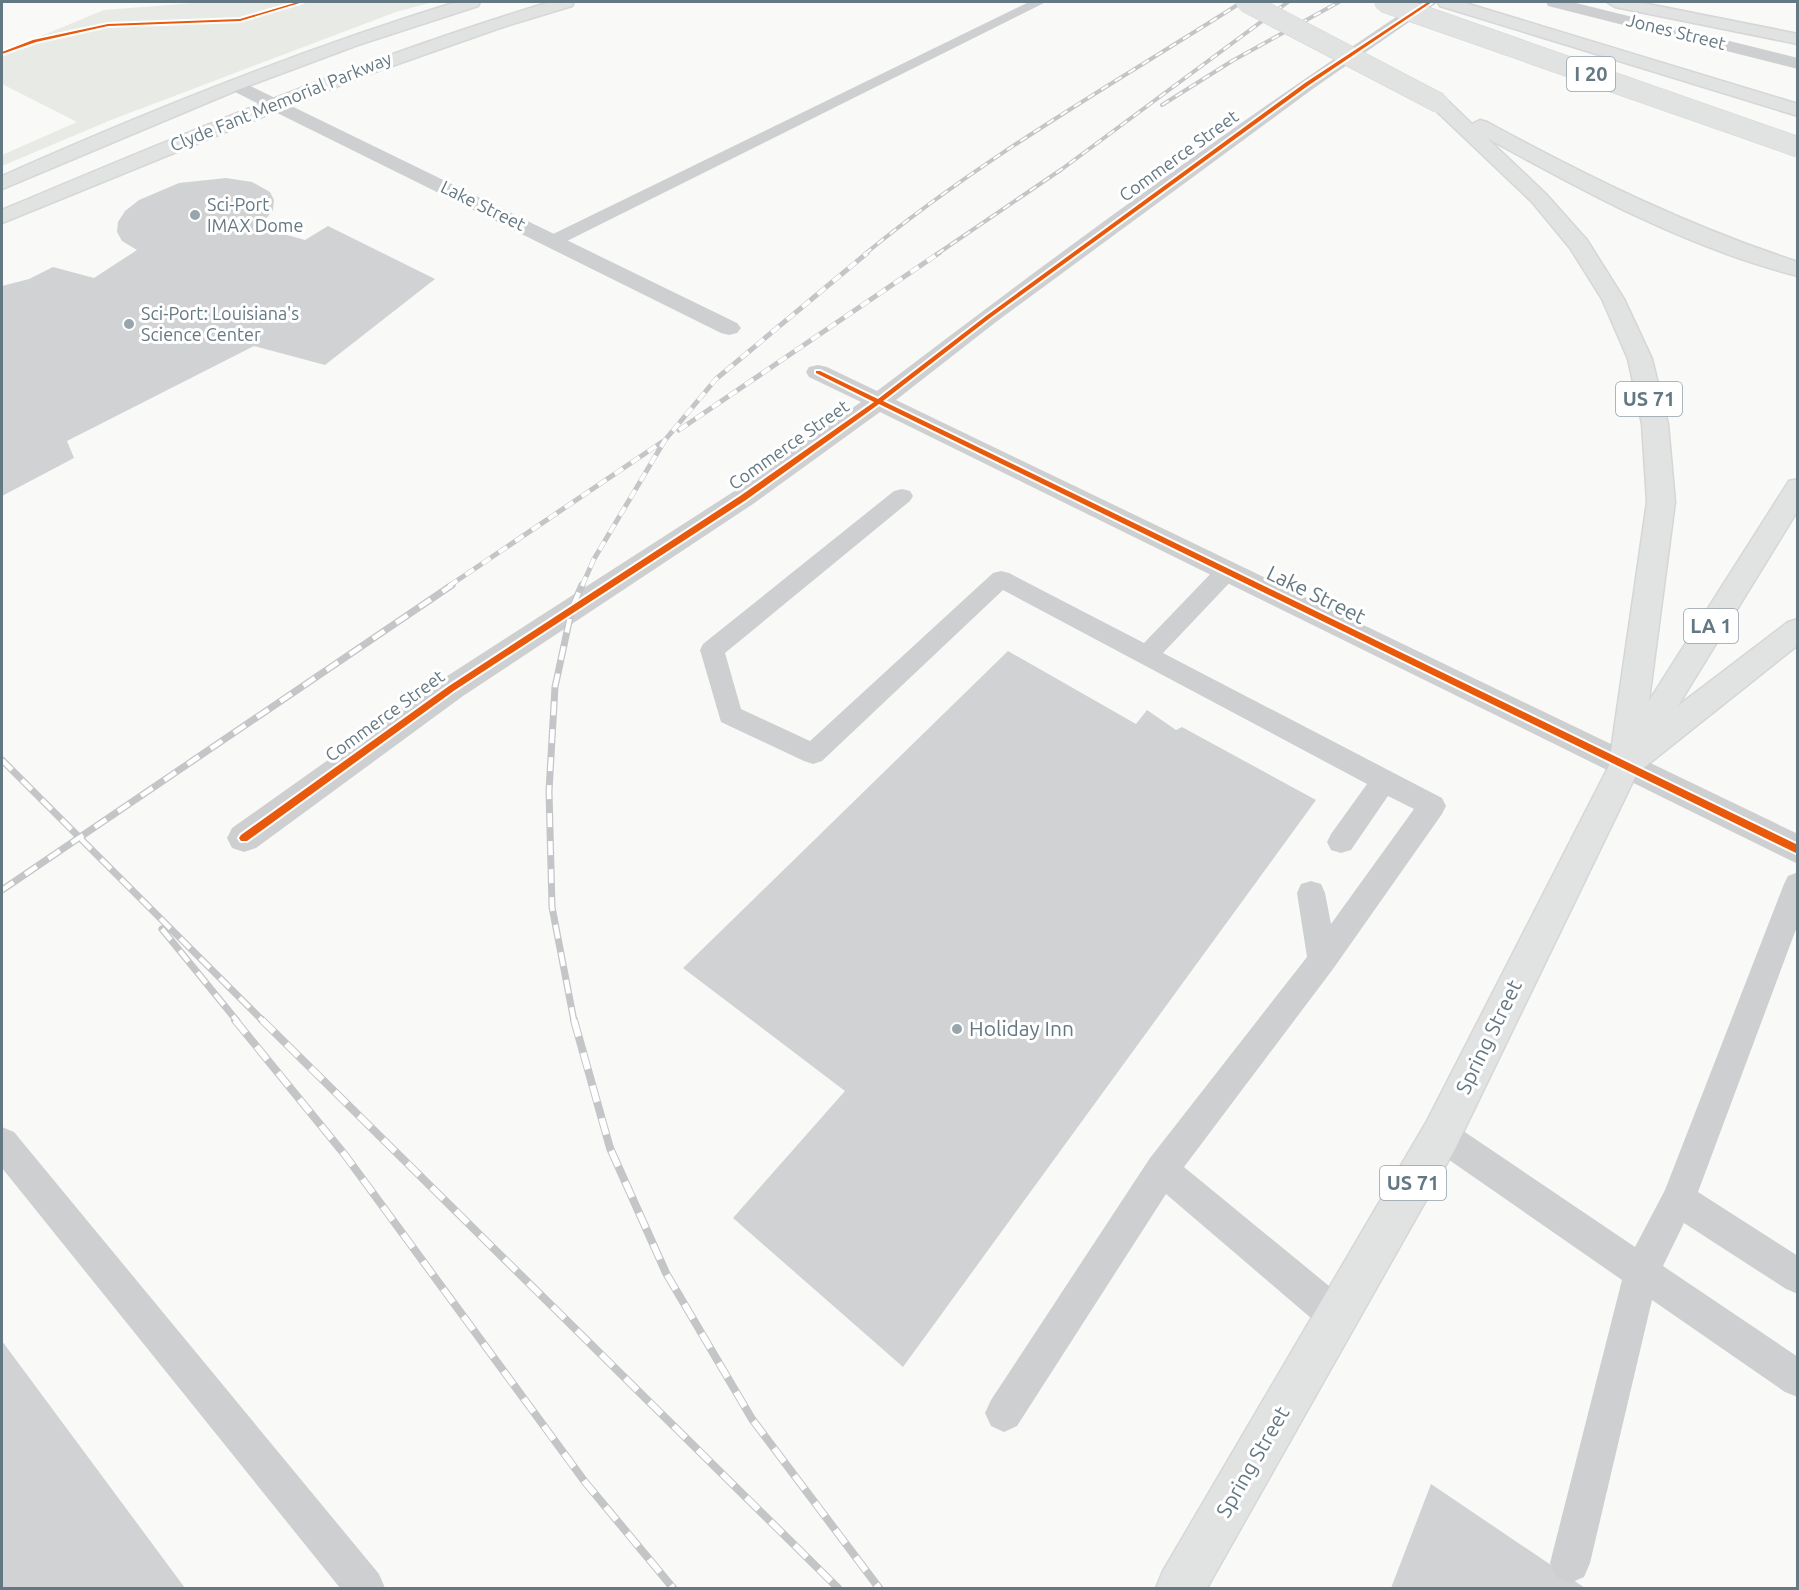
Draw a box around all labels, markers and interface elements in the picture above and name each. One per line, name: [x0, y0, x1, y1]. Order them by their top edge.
street label: Jones Street: [1624, 9, 1728, 53]
street label: Clyde Fant Memorial Parkway: [167, 47, 395, 155]
road number: I 20: [1567, 57, 1615, 91]
street label: Commerce Street: [1115, 105, 1242, 205]
street label: Lake Street: [438, 176, 529, 234]
place label: Sci-Port IMAX Dome: [207, 194, 303, 235]
marker: Sci-Port IMAX Dome: [188, 208, 202, 222]
place label: Sci-Port: Louisiana's Science Center: [141, 303, 299, 344]
marker: Sci-Port: Louisiana's Science Center: [122, 317, 136, 331]
road number: US 71: [1616, 382, 1682, 416]
street label: Commerce Street: [725, 395, 852, 493]
street label: Lake Street: [1263, 560, 1370, 628]
road number: LA 1: [1684, 609, 1738, 643]
street label: Commerce Street: [321, 665, 448, 765]
street label: Spring Street: [1450, 976, 1526, 1097]
place label: Holiday Inn: [969, 1016, 1074, 1040]
marker: Holiday Inn: [950, 1022, 964, 1036]
road number: US 71: [1380, 1166, 1446, 1200]
street label: Spring Street: [1211, 1402, 1293, 1521]

